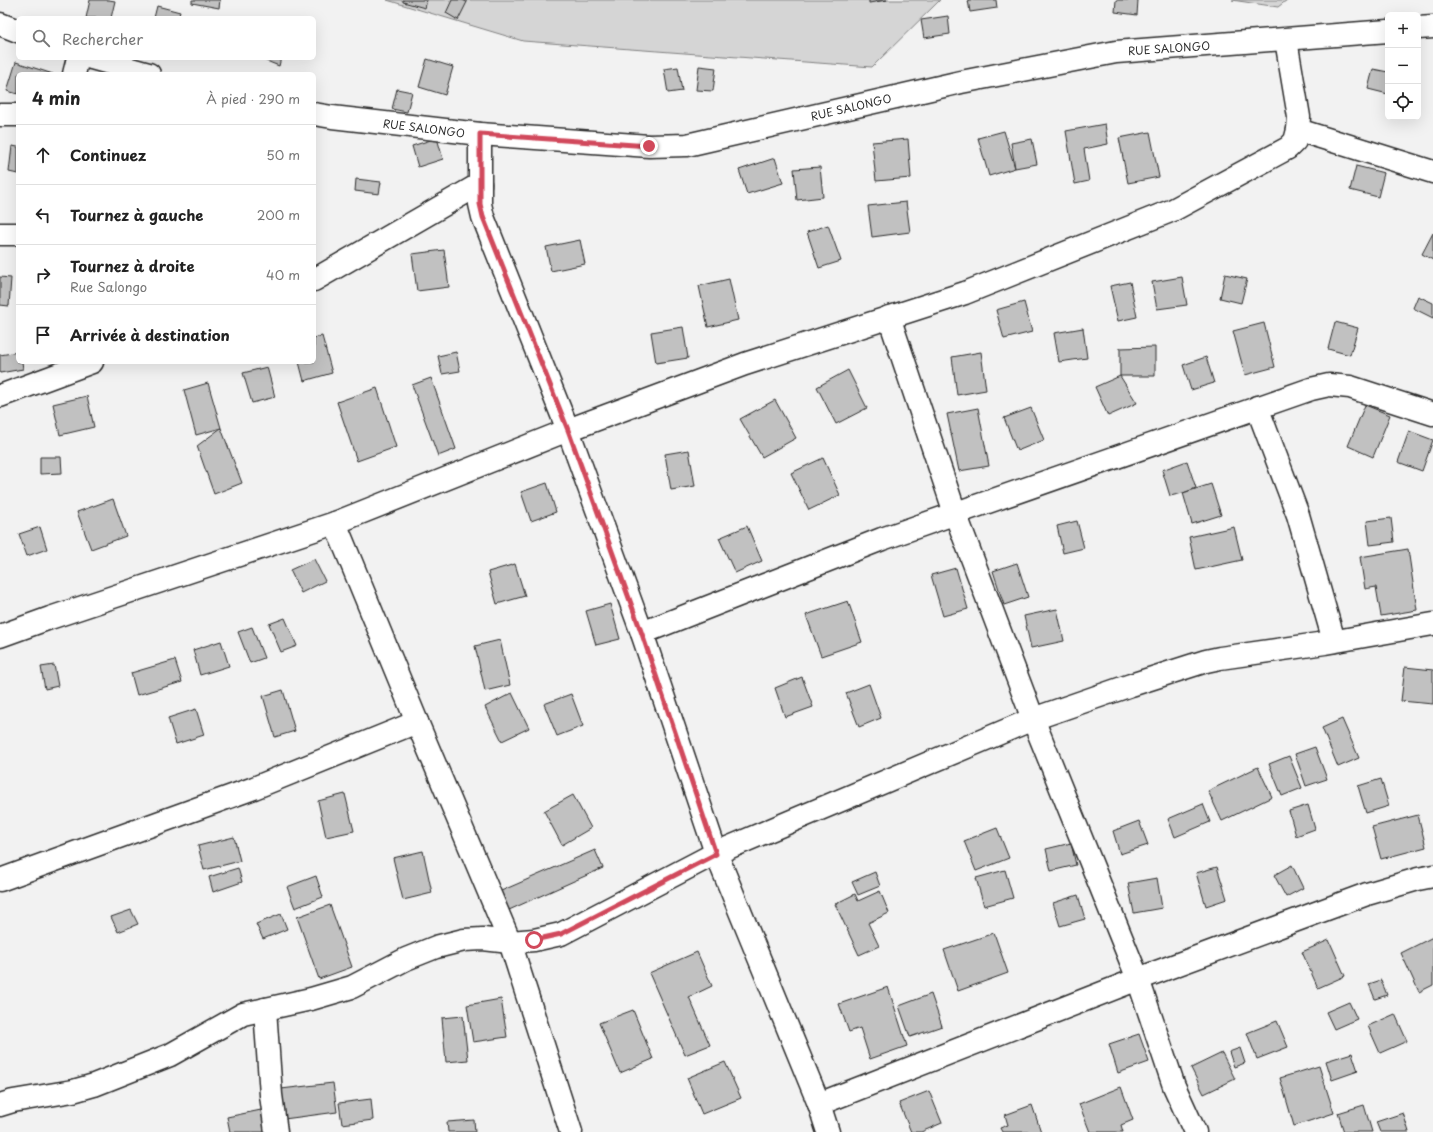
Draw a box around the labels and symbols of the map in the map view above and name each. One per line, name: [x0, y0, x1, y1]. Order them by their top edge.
street label: RUE SALONGO: [1127, 37, 1211, 59]
street label: RUE SALONGO: [809, 89, 893, 125]
street label: RUE SALONGO: [382, 115, 466, 141]
route end: [640, 137, 658, 155]
route start: [525, 931, 543, 949]

